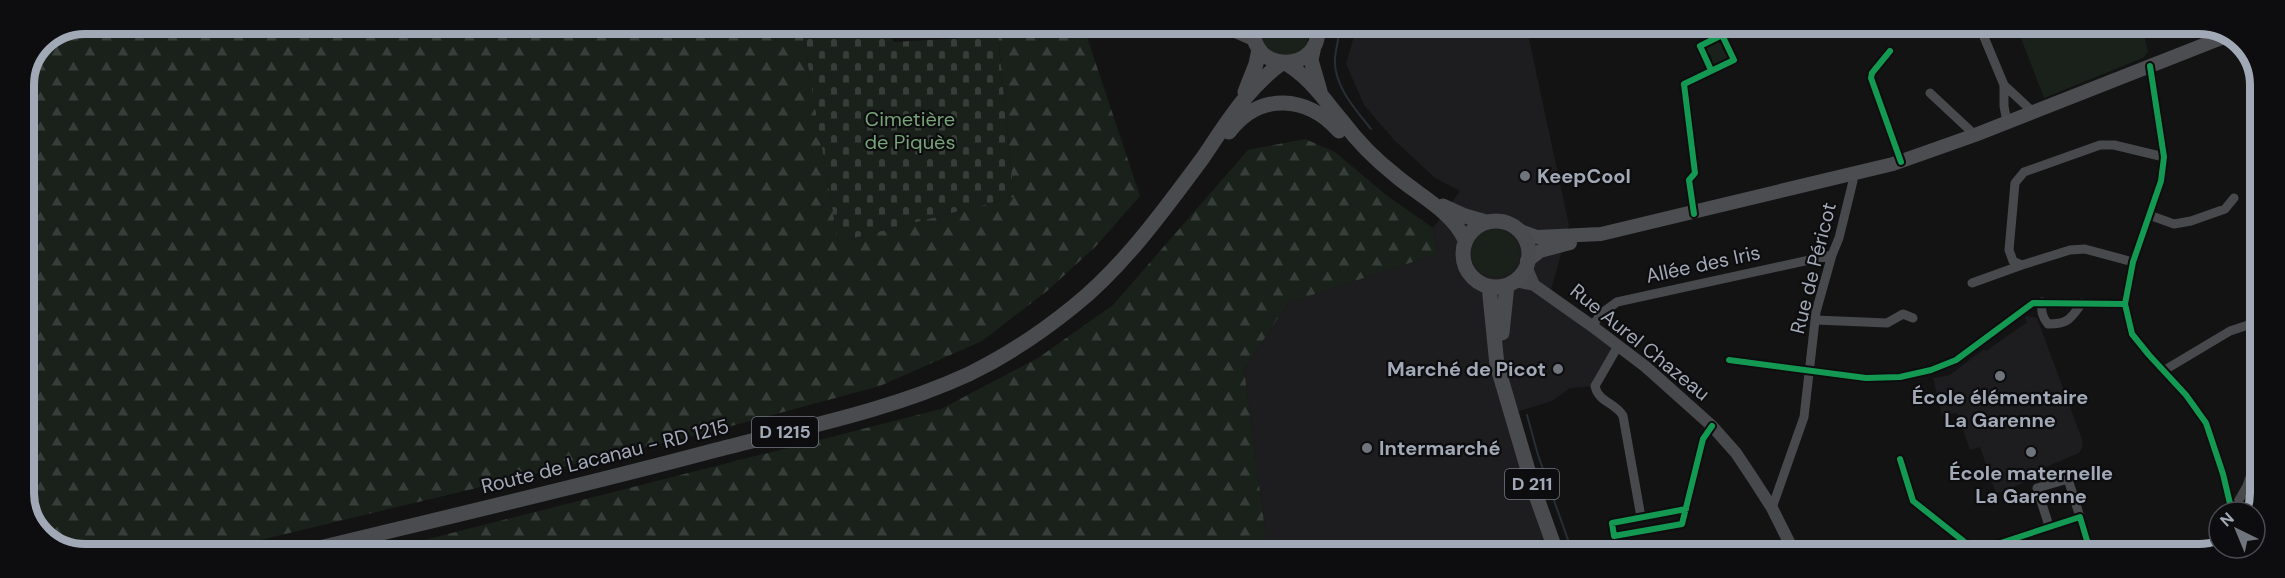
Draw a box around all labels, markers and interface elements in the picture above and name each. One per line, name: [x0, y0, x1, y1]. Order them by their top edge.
park label: Cimetière de Piquès: [864, 106, 956, 155]
place label: KeepCool: [1537, 163, 1631, 189]
marker: KeepCool: [1518, 169, 1532, 183]
street label: Rue de Péricot: [1784, 199, 1842, 336]
street label: Allée des Iris: [1643, 239, 1763, 289]
street label: Rue Aurel Chazeau: [1565, 278, 1715, 406]
place label: Marché de Picot: [1387, 356, 1546, 382]
marker: Marché de Picot: [1551, 362, 1565, 376]
marker: École élémentaire La Garenne: [1993, 369, 2007, 383]
place label: École élémentaire La Garenne: [1912, 384, 2088, 433]
street label: Route de Lacanau - RD 1215: [479, 413, 731, 499]
road number: D 1215: [752, 417, 818, 447]
place label: Intermarché: [1379, 435, 1501, 461]
marker: Intermarché: [1360, 441, 1374, 455]
marker: École maternelle La Garenne: [2024, 445, 2038, 459]
place label: École maternelle La Garenne: [1949, 460, 2113, 509]
road number: D 211: [1505, 469, 1559, 499]
north arrow: [2207, 500, 2267, 560]
text: N: [2216, 508, 2239, 531]

